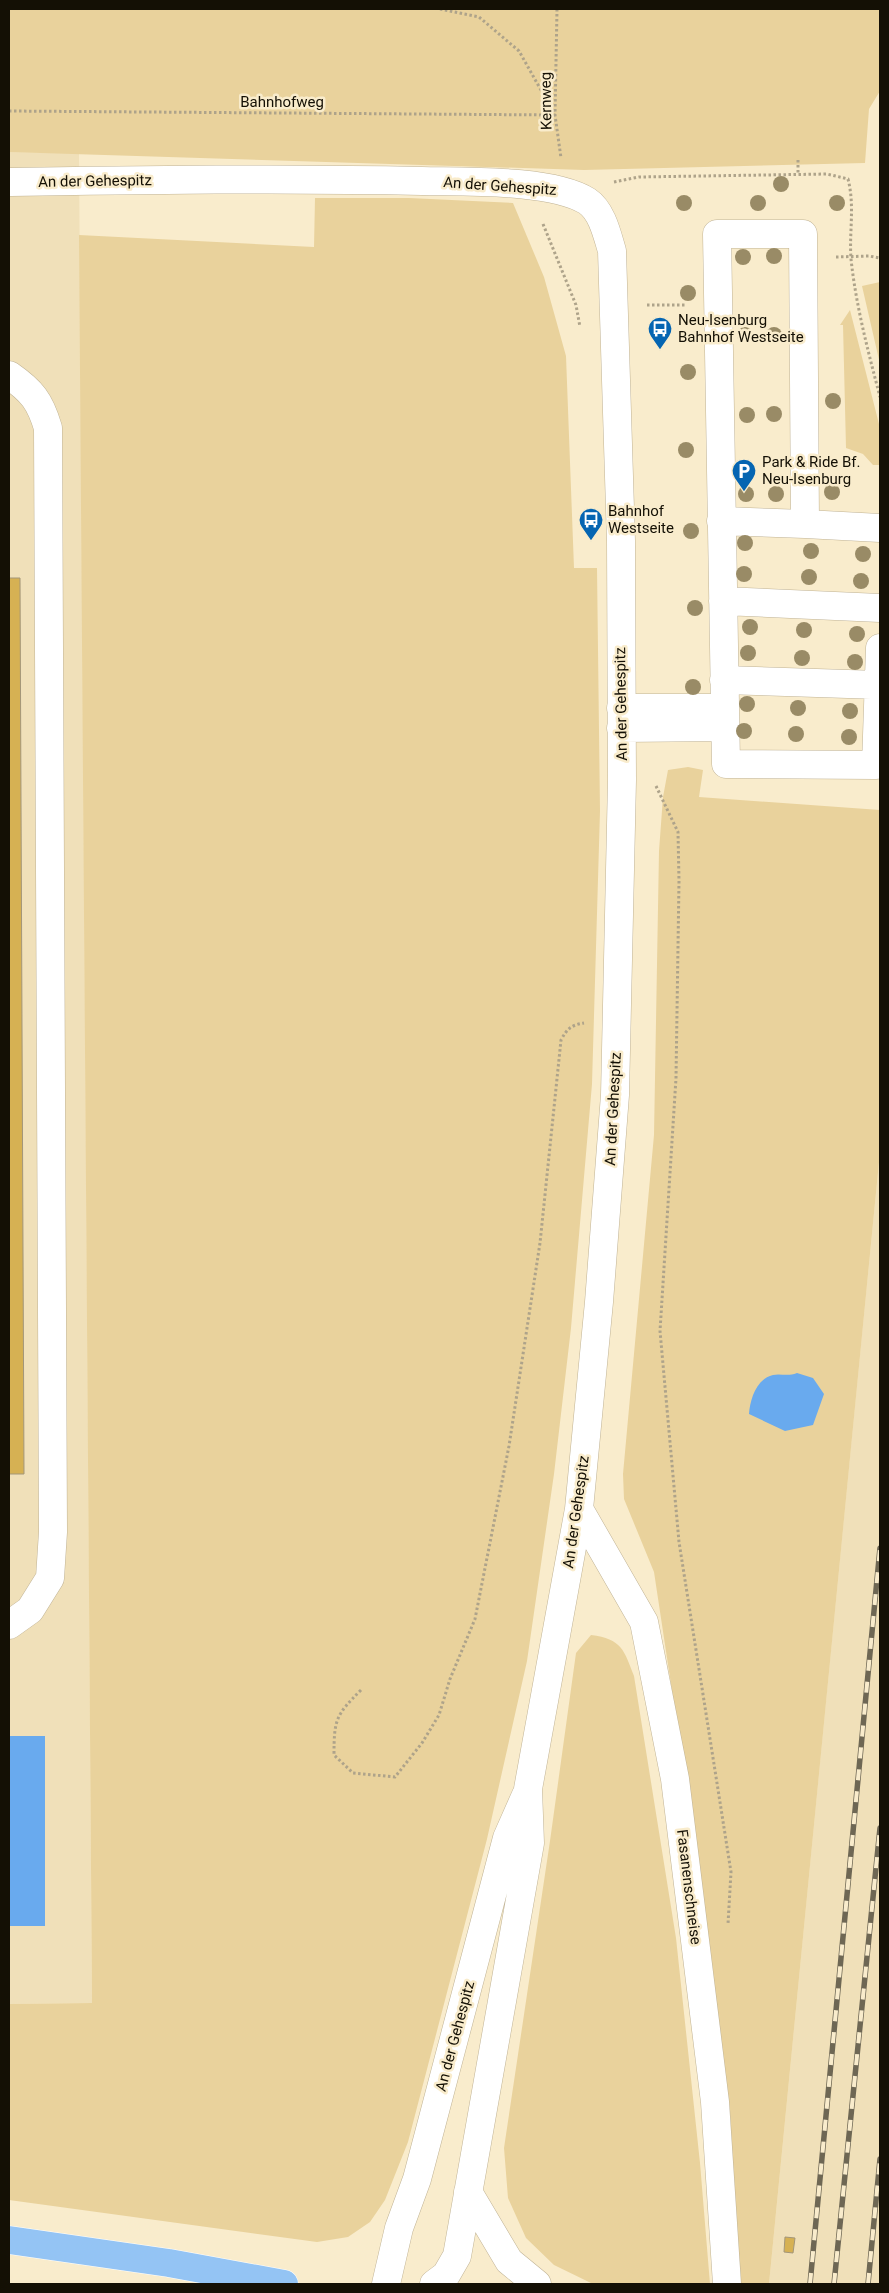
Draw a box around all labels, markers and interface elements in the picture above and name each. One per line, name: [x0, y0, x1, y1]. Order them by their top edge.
street label: Kernweg: [536, 72, 556, 130]
street label: Bahnhofweg: [240, 93, 324, 111]
street label: An der Gehespitz: [38, 171, 152, 191]
street label: An der Gehespitz: [443, 173, 557, 199]
place label: Neu-Isenburg Bahnhof Westseite: [678, 311, 804, 346]
bus stop icon: Neu-Isenburg Bahnhof Westseite: [647, 316, 673, 350]
place label: Park & Ride Bf. Neu-Isenburg: [762, 453, 861, 488]
parking icon: Park & Ride Bf. Neu-Isenburg: [731, 458, 757, 492]
place label: Bahnhof Westseite: [608, 502, 674, 537]
bus stop icon: Bahnhof Westseite: [578, 507, 604, 541]
street label: An der Gehespitz: [611, 647, 631, 761]
street label: An der Gehespitz: [601, 1052, 625, 1166]
street label: An der Gehespitz: [559, 1455, 593, 1569]
street label: Fasanenschneise: [673, 1828, 705, 1946]
street label: An der Gehespitz: [432, 1979, 478, 2093]

